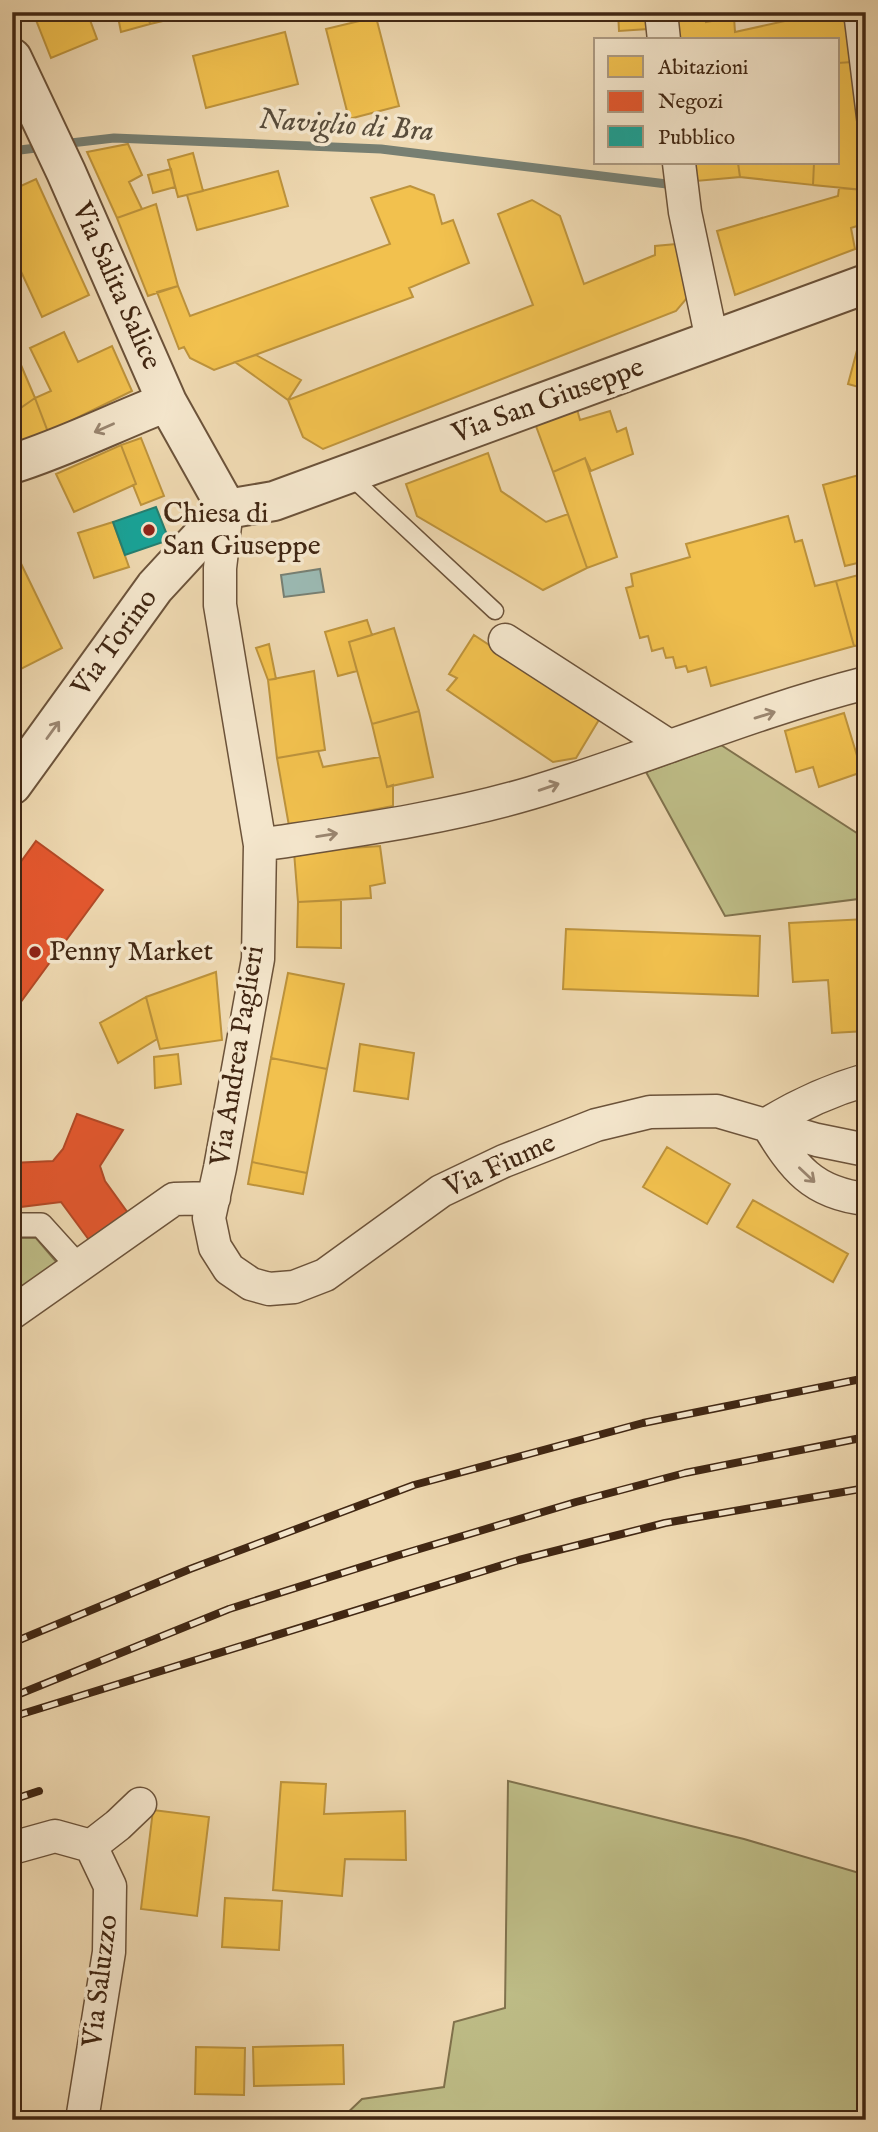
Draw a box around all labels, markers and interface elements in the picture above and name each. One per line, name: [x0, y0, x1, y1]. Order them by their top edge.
legend: [594, 38, 840, 164]
text: Abitazioni: [657, 55, 748, 82]
text: Negozi: [658, 89, 723, 116]
water label: Naviglio di Bra: [257, 101, 435, 151]
text: Pubblico: [658, 125, 735, 152]
street label: Via Salita Salice: [63, 196, 169, 375]
street label: Via San Giuseppe: [446, 350, 649, 452]
one-way arrow: [94, 422, 115, 435]
place label: Chiesa di San Giuseppe: [163, 497, 321, 564]
marker: Chiesa di San Giuseppe: [141, 522, 157, 538]
street label: Via Torino: [64, 582, 166, 705]
one-way arrow: [753, 707, 775, 720]
one-way arrow: [45, 721, 60, 740]
one-way arrow: [538, 780, 560, 793]
one-way arrow: [315, 828, 338, 841]
place label: Penny Market: [49, 935, 213, 970]
street label: Via Andrea Paglieri: [203, 943, 273, 1170]
marker: Penny Market: [27, 944, 43, 960]
street label: Via Fiume: [438, 1126, 561, 1206]
one-way arrow: [798, 1167, 816, 1183]
street label: Via Saluzzo: [75, 1913, 127, 2050]

